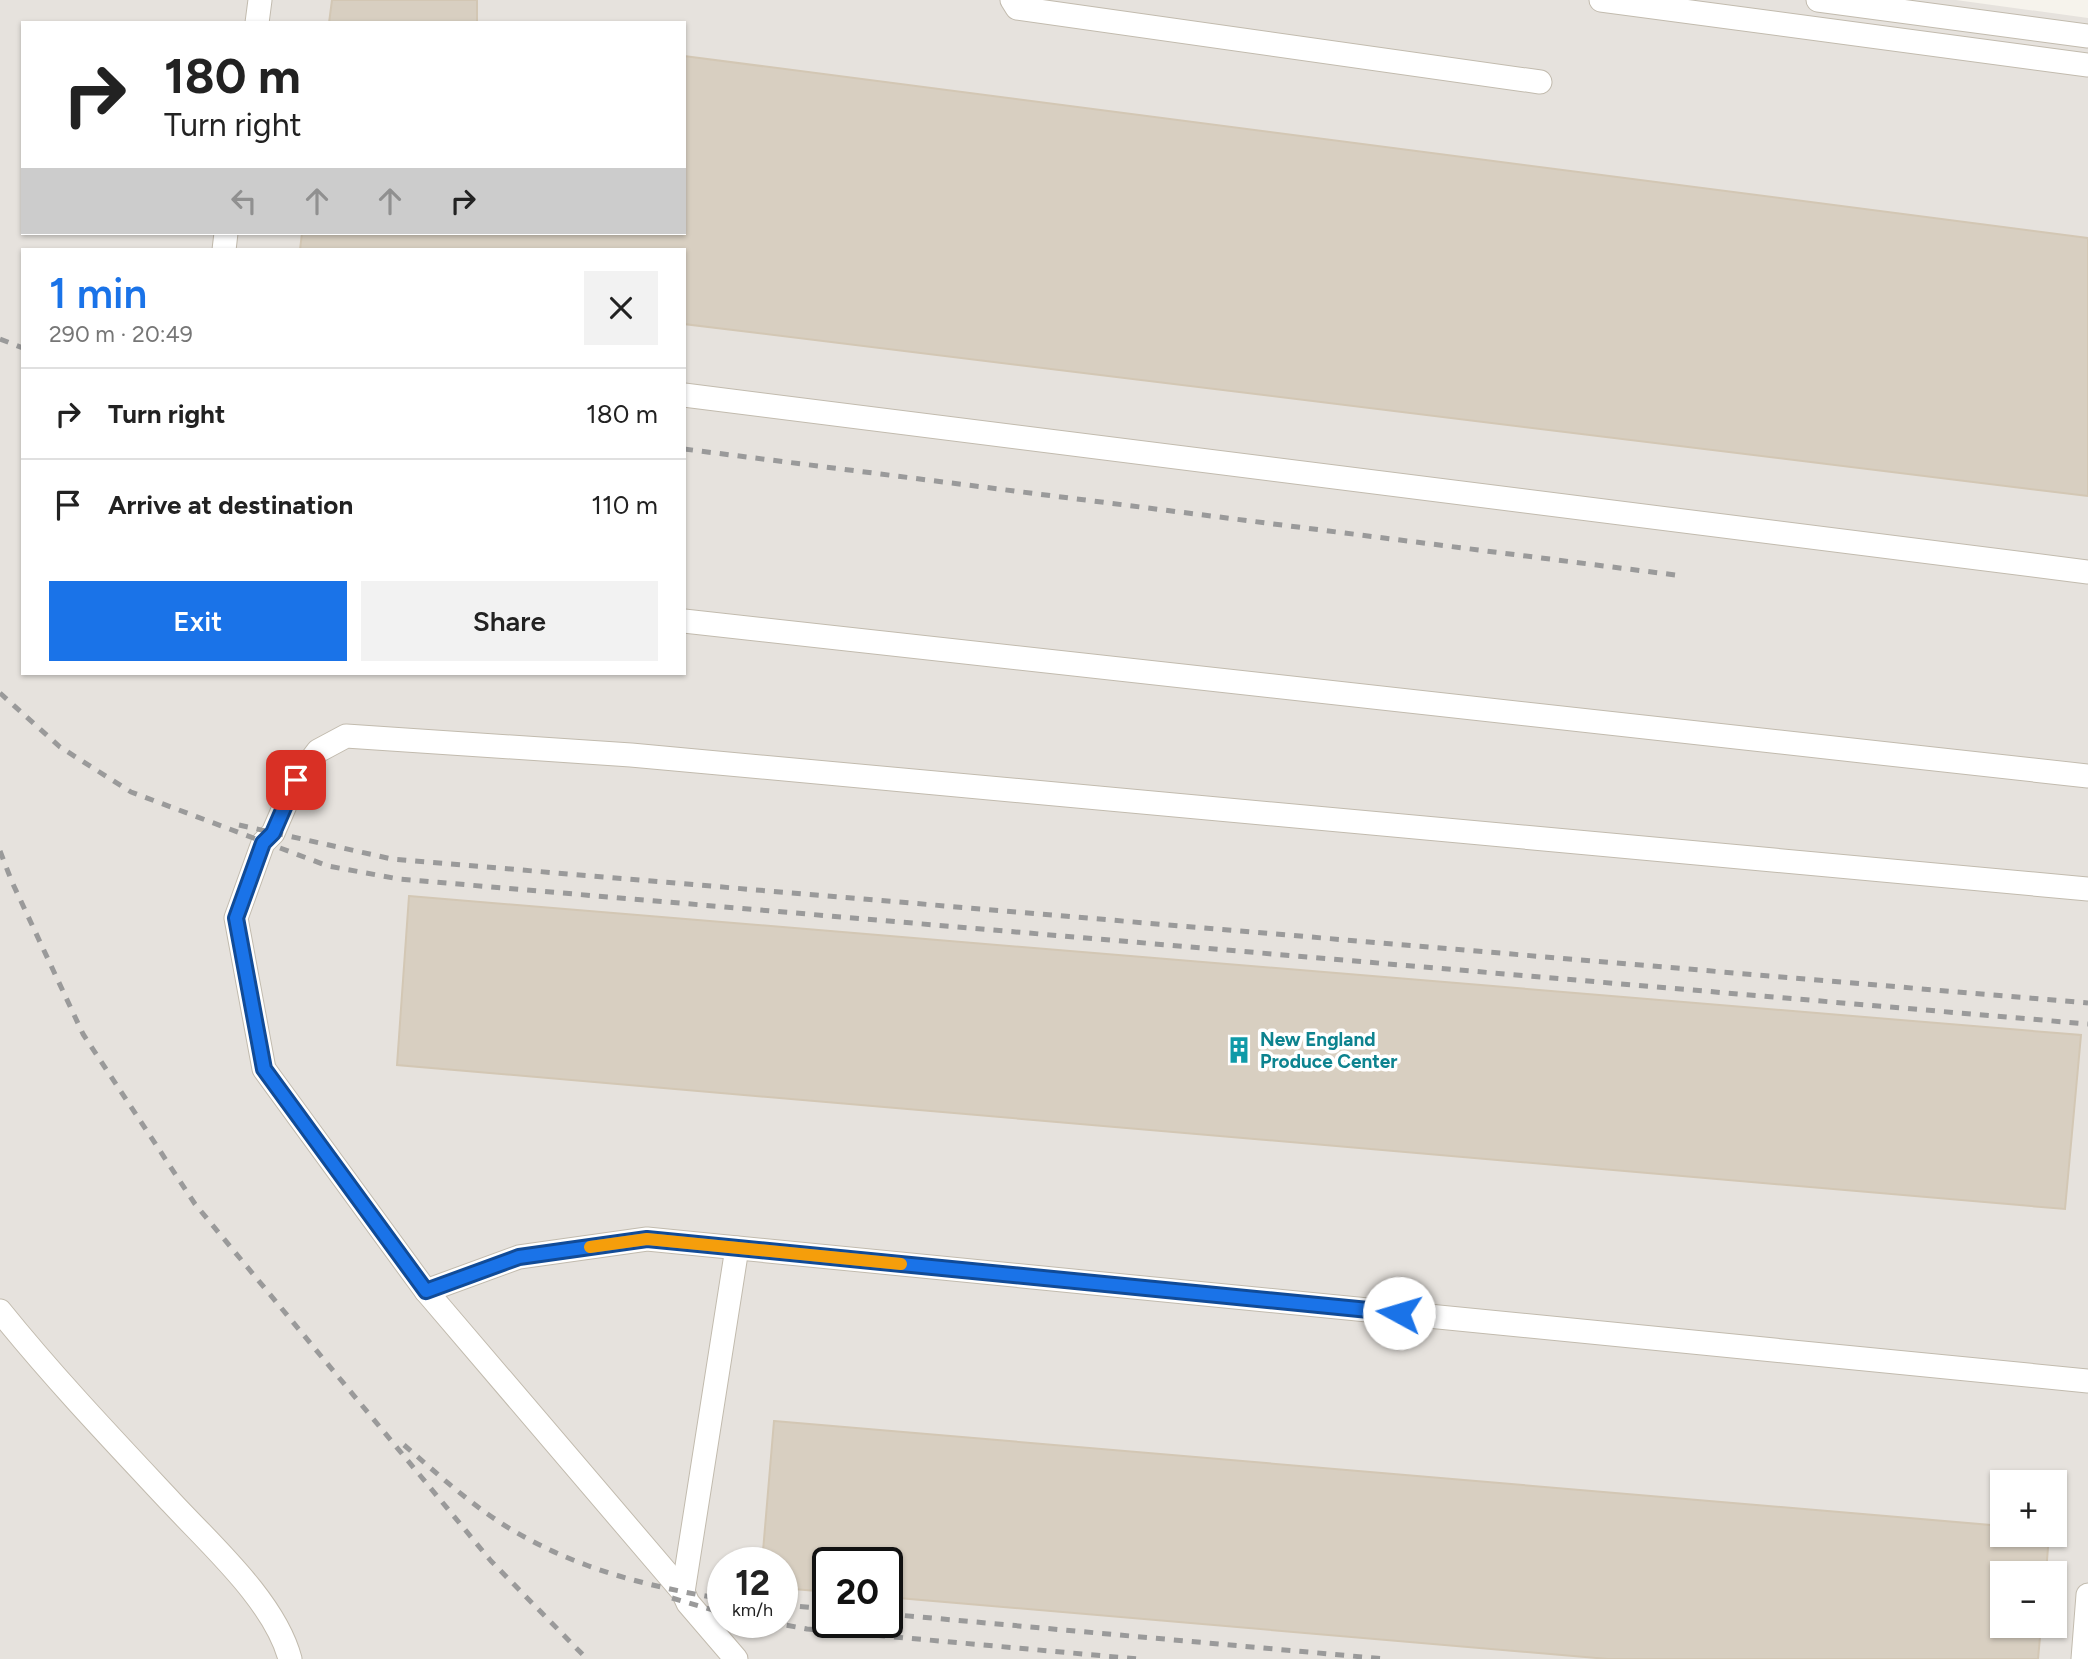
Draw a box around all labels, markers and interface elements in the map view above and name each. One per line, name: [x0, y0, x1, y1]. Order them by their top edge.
text: 180 m: [164, 46, 301, 105]
icon: right: [49, 49, 140, 140]
text: Turn right: [164, 106, 302, 144]
icon: left: [225, 182, 263, 220]
icon: ahead: [298, 182, 336, 220]
icon: ahead: [371, 182, 409, 220]
icon: right: [444, 182, 482, 220]
text: 1 min: [49, 268, 147, 319]
button: close: [584, 271, 658, 345]
text: 290 m · 20:49: [49, 320, 193, 348]
icon: right: [49, 395, 87, 433]
text: Turn right: [108, 398, 225, 430]
text: 180 m: [586, 398, 658, 430]
icon: arrive: [49, 486, 87, 524]
text: Arrive at destination: [108, 489, 353, 521]
text: 110 m: [591, 489, 658, 521]
button: Exit: [49, 581, 347, 661]
button: Share: [361, 581, 658, 661]
pin: [266, 750, 326, 810]
icon: arrive: [277, 761, 315, 799]
place label: New England Produce Center: [1260, 1028, 1397, 1073]
building icon: New England Produce Center: [1224, 1035, 1254, 1065]
position arrow: [1362, 1276, 1436, 1350]
map controls: [1990, 1470, 2067, 1638]
button: +: [1990, 1470, 2067, 1547]
speed limit sign: 20: [812, 1547, 903, 1638]
button: −: [1990, 1561, 2067, 1638]
text: 12: [735, 1562, 770, 1604]
text: km/h: [732, 1599, 773, 1621]

